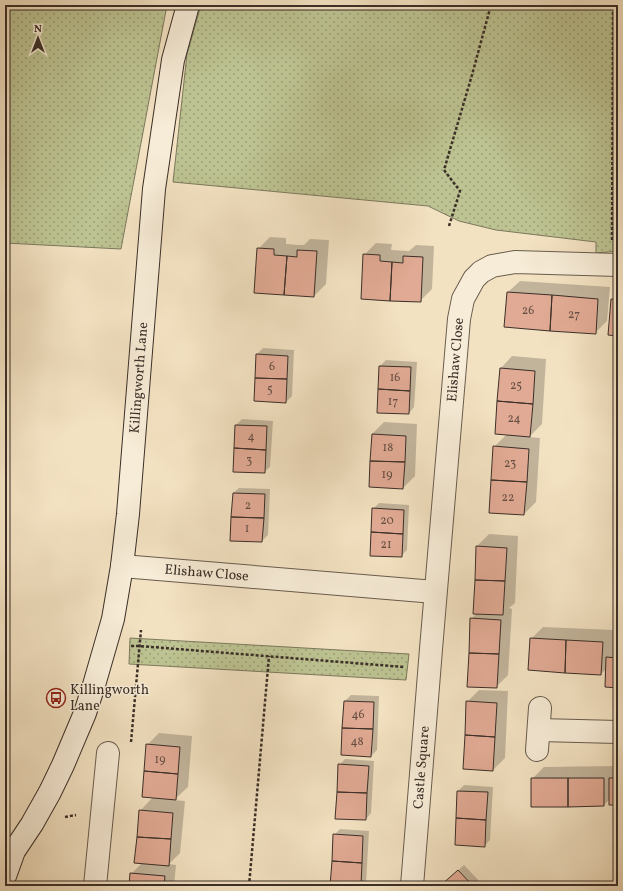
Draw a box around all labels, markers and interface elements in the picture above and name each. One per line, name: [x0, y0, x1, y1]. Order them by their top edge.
north arrow: [18, 18, 58, 58]
text: N: [34, 22, 42, 37]
house number: 26: [522, 303, 534, 319]
house number: 27: [568, 307, 580, 323]
street label: Elishaw Close: [443, 317, 469, 403]
street label: Killingworth Lane: [125, 321, 153, 434]
house number: 6: [269, 359, 275, 375]
house number: 16: [390, 370, 400, 386]
house number: 25: [510, 378, 522, 394]
house number: 5: [267, 382, 273, 398]
house number: 17: [388, 394, 398, 410]
house number: 24: [507, 411, 521, 427]
house number: 4: [247, 429, 255, 445]
house number: 18: [383, 440, 393, 456]
house number: 3: [246, 453, 252, 469]
house number: 23: [504, 456, 516, 472]
house number: 19: [382, 467, 392, 483]
house number: 22: [502, 490, 514, 506]
house number: 2: [245, 498, 251, 514]
house number: 20: [380, 513, 394, 529]
house number: 1: [245, 521, 249, 537]
house number: 21: [380, 537, 392, 553]
street label: Elishaw Close: [164, 560, 250, 586]
place label: Killingworth Lane: [70, 681, 149, 716]
bus stop icon: Killingworth Lane: [45, 687, 67, 709]
house number: 46: [351, 707, 365, 723]
street label: Castle Square: [409, 725, 434, 810]
house number: 48: [350, 734, 364, 750]
house number: 19: [155, 752, 165, 768]

